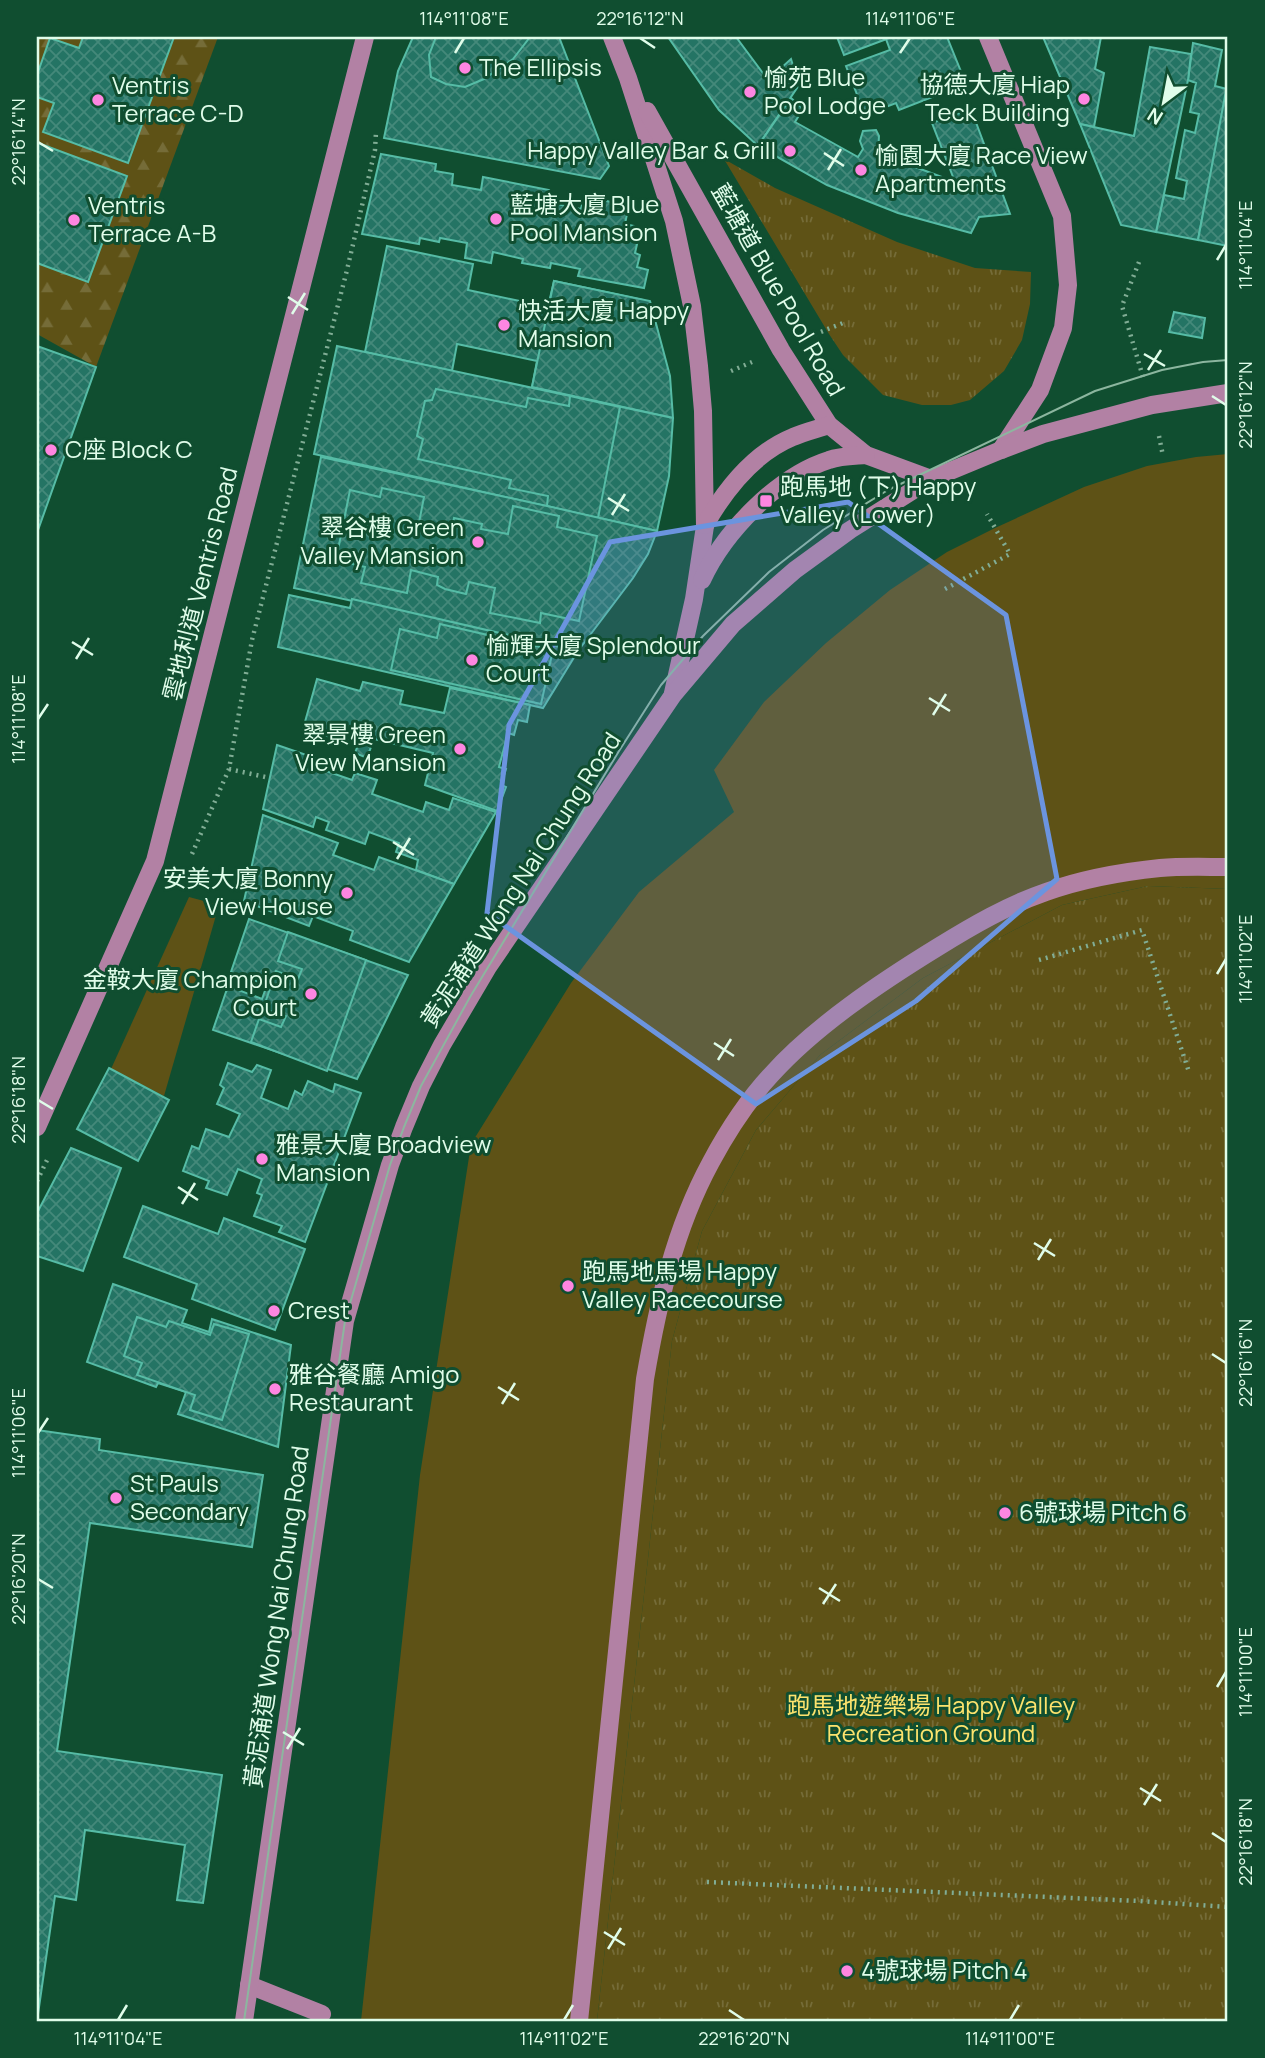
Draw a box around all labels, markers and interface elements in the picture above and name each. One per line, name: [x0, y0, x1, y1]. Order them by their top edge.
text: 114°11'08"E: [419, 6, 509, 30]
text: 22°16'12"N: [596, 6, 684, 30]
text: 114°11'06"E: [865, 6, 955, 30]
place label: The Ellipsis: [479, 50, 602, 83]
marker: The Ellipsis: [457, 60, 473, 76]
place label: 愉苑 Blue Pool Lodge: [764, 60, 886, 121]
north arrow: [1128, 66, 1198, 136]
place label: 協德大廈 Hiap Teck Building: [920, 67, 1070, 128]
place label: Ventris Terrace C-D: [112, 68, 244, 129]
marker: 愉苑 Blue Pool Lodge: [742, 84, 758, 100]
marker: 協德大廈 Hiap Teck Building: [1076, 91, 1092, 107]
marker: Ventris Terrace C-D: [90, 92, 106, 108]
text: 22°16'14"N: [6, 98, 30, 186]
text: N: [1142, 102, 1168, 131]
place label: Happy Valley Bar & Grill: [527, 133, 776, 166]
place label: 愉園大廈 Race View Apartments: [875, 138, 1088, 199]
marker: Happy Valley Bar & Grill: [782, 143, 798, 159]
marker: 愉園大廈 Race View Apartments: [853, 162, 869, 178]
street label: 藍塘道 Blue Pool Road: [705, 177, 854, 402]
place label: 藍塘大廈 Blue Pool Mansion: [510, 187, 659, 248]
place label: Ventris Terrace A-B: [88, 188, 216, 249]
text: 114°11'04"E: [1233, 200, 1257, 290]
marker: 藍塘大廈 Blue Pool Mansion: [488, 211, 504, 227]
marker: Ventris Terrace A-B: [66, 212, 82, 228]
place label: 快活大廈 Happy Mansion: [518, 293, 689, 354]
marker: 快活大廈 Happy Mansion: [496, 317, 512, 333]
text: 22°16'12"N: [1233, 361, 1257, 449]
place label: C座 Block C: [65, 432, 193, 465]
marker: C座 Block C: [43, 442, 59, 458]
street label: 雲地利道 Ventris Road: [155, 463, 245, 704]
place label: 跑馬地 (下) Happy Valley (Lower): [780, 469, 977, 530]
marker: 跑馬地 (下) Happy Valley (Lower): [758, 493, 774, 509]
place label: 翠谷樓 Green Valley Mansion: [300, 510, 464, 571]
marker: 翠谷樓 Green Valley Mansion: [470, 534, 486, 550]
place label: 愉輝大廈 Splendour Court: [486, 628, 701, 689]
marker: 愉輝大廈 Splendour Court: [464, 652, 480, 668]
text: 114°11'08"E: [6, 674, 30, 764]
place label: 翠景樓 Green View Mansion: [295, 717, 446, 778]
street label: 黃泥涌道 Wong Nai Chung Road: [412, 725, 628, 1033]
marker: 翠景樓 Green View Mansion: [452, 741, 468, 757]
place label: 安美大廈 Bonny View House: [163, 861, 333, 922]
marker: 安美大廈 Bonny View House: [339, 885, 355, 901]
text: 114°11'02"E: [1233, 914, 1257, 1004]
place label: 金鞍大廈 Champion Court: [83, 962, 297, 1023]
marker: 金鞍大廈 Champion Court: [303, 986, 319, 1002]
text: 22°16'18"N: [6, 1056, 30, 1144]
place label: 雅景大廈 Broadview Mansion: [276, 1127, 491, 1188]
marker: 雅景大廈 Broadview Mansion: [254, 1151, 270, 1167]
place label: 跑馬地馬場 Happy Valley Racecourse: [582, 1254, 783, 1315]
marker: 跑馬地馬場 Happy Valley Racecourse: [560, 1278, 576, 1294]
place label: Crest: [288, 1293, 350, 1326]
marker: Crest: [266, 1303, 282, 1319]
text: 22°16'16"N: [1233, 1319, 1257, 1407]
place label: 雅谷餐廳 Amigo Restaurant: [289, 1357, 459, 1418]
marker: 雅谷餐廳 Amigo Restaurant: [267, 1381, 283, 1397]
text: 114°11'06"E: [6, 1388, 30, 1478]
street label: 黃泥涌道 Wong Nai Chung Road: [235, 1444, 316, 1790]
place label: St Pauls Secondary: [130, 1466, 249, 1527]
marker: St Pauls Secondary: [108, 1490, 124, 1506]
place label: 6號球場 Pitch 6: [1019, 1495, 1187, 1528]
marker: 6號球場 Pitch 6: [997, 1505, 1013, 1521]
text: 22°16'20"N: [6, 1533, 30, 1625]
text: 114°11'00"E: [1233, 1627, 1257, 1717]
park label: 跑馬地遊樂場 Happy Valley Recreation Ground: [787, 1688, 1076, 1749]
text: 22°16'18"N: [1233, 1798, 1257, 1886]
place label: 4號球場 Pitch 4: [861, 1953, 1028, 1986]
marker: 4號球場 Pitch 4: [839, 1963, 855, 1979]
text: 114°11'04"E: [73, 2026, 163, 2050]
text: 114°11'02"E: [519, 2026, 609, 2050]
text: 22°16'20"N: [698, 2026, 790, 2050]
text: 114°11'00"E: [965, 2026, 1055, 2050]

